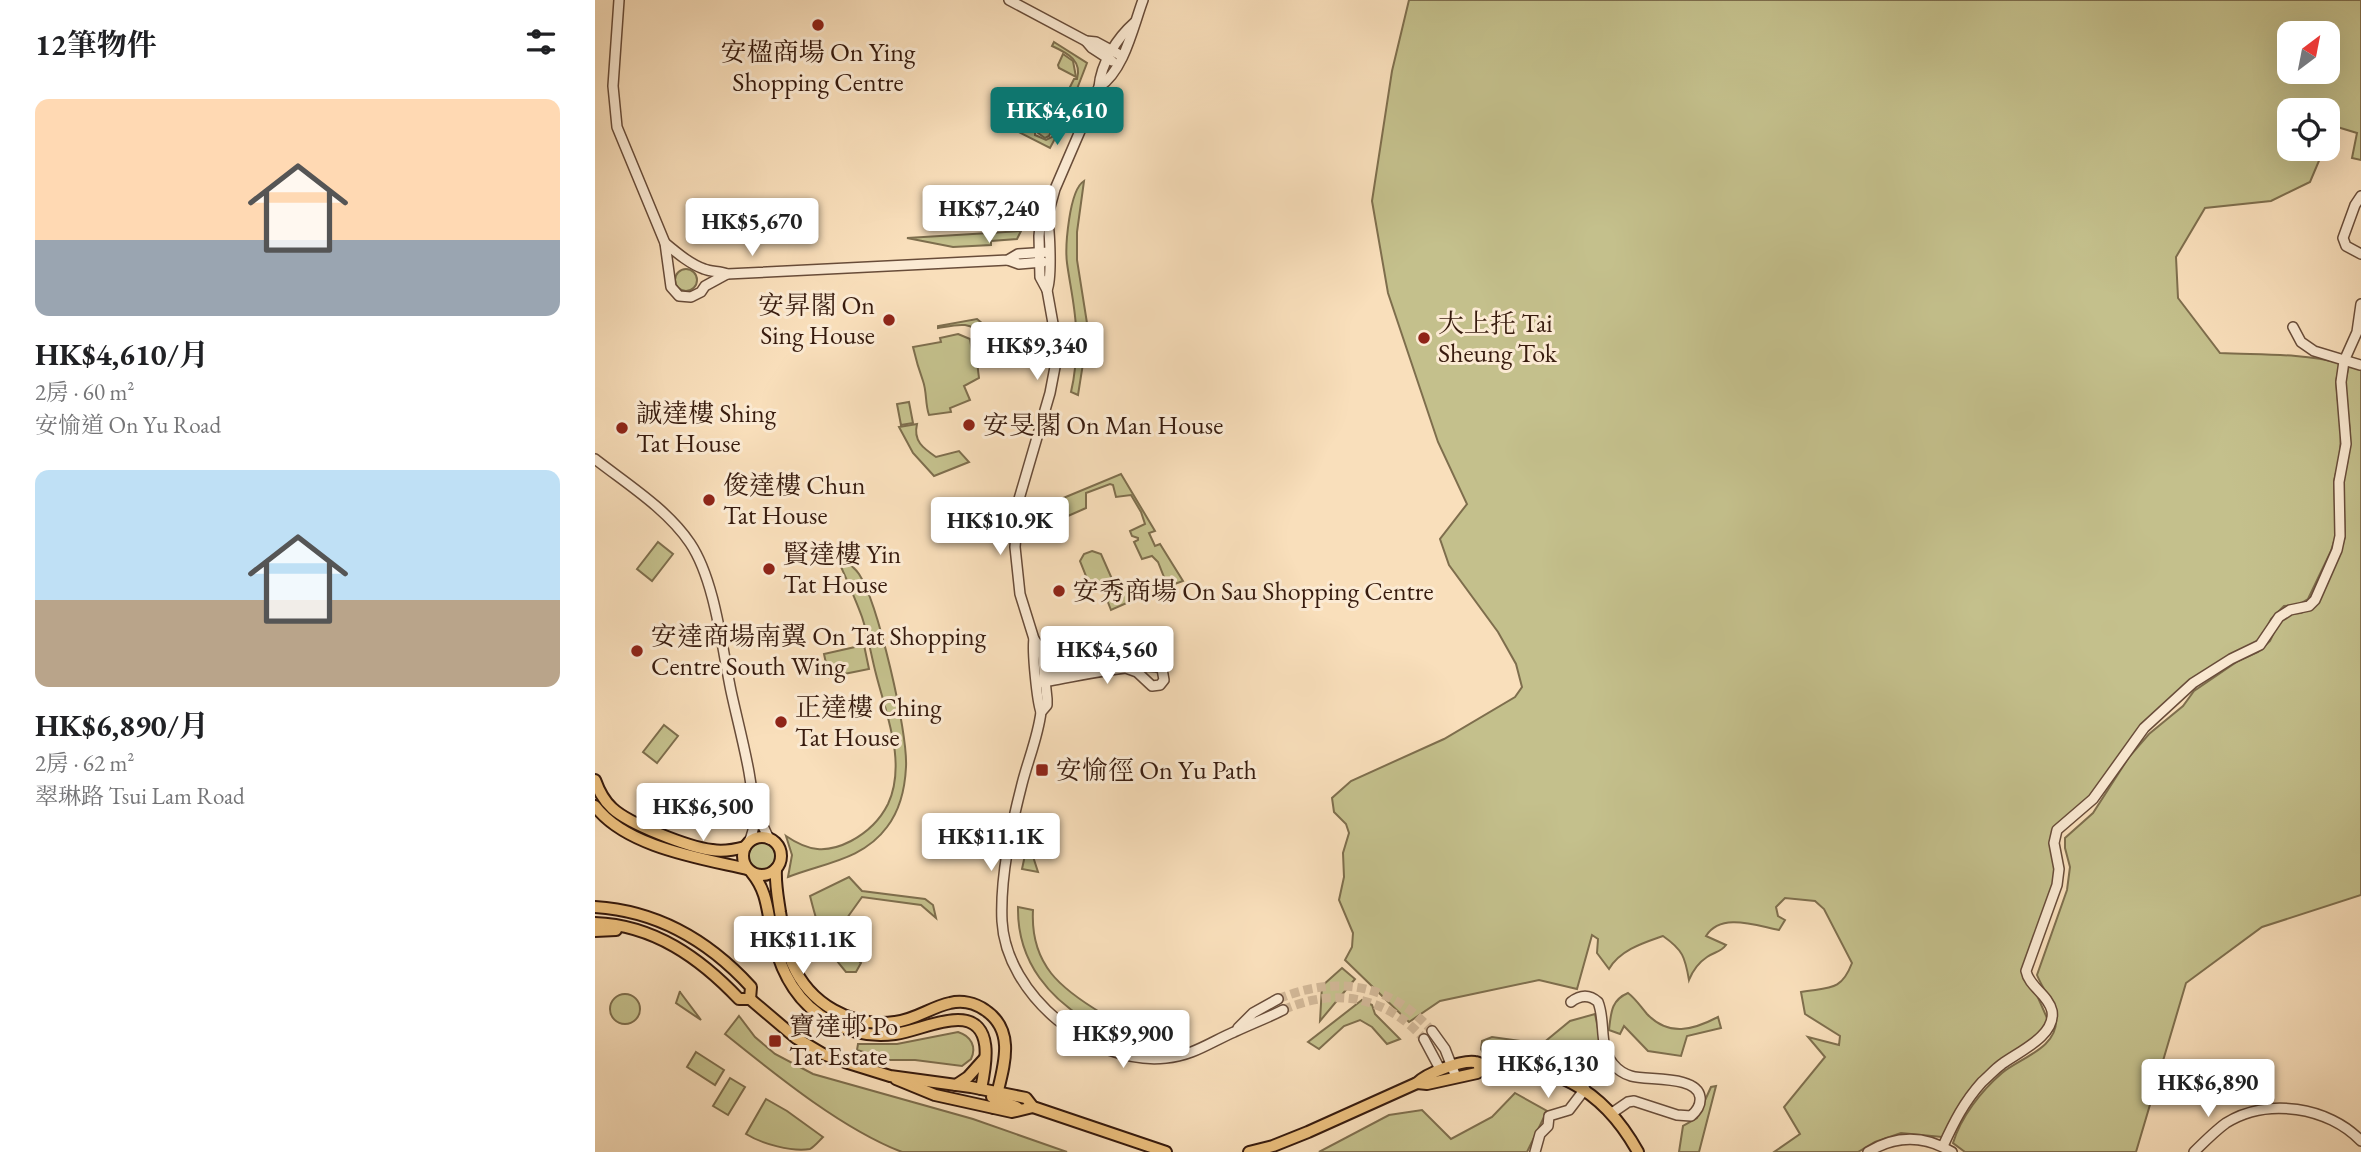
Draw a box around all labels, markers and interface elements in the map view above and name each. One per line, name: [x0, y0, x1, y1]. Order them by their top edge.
marker: 安楹商場 On Ying Shopping Centre: [810, 17, 826, 33]
north arrow: [2277, 21, 2340, 84]
map controls: [2277, 21, 2340, 161]
icon: filters: [522, 23, 560, 61]
text: 12筆物件: [35, 25, 157, 64]
place label: 安楹商場 On Ying Shopping Centre: [721, 35, 916, 99]
pin: HK$4,610: [985, 88, 1129, 147]
text: HK$4,610: [1007, 95, 1107, 125]
button: locate: [2277, 98, 2340, 161]
icon: home: [235, 145, 361, 271]
pin: HK$7,240: [917, 186, 1061, 245]
text: HK$7,240: [939, 193, 1039, 223]
pin: HK$5,670: [680, 198, 824, 258]
text: HK$5,670: [702, 206, 802, 236]
place label: 安昇閣 On Sing House: [758, 288, 875, 352]
place label: 大上托 Tai Sheung Tok: [1438, 306, 1558, 370]
marker: 安昇閣 On Sing House: [881, 312, 897, 328]
pin: HK$9,340: [965, 322, 1109, 382]
text: HK$9,340: [987, 330, 1087, 360]
marker: 大上托 Tai Sheung Tok: [1416, 330, 1432, 346]
text: HK$4,610/月: [35, 335, 209, 374]
text: 2房 · 60 m²: [35, 377, 134, 407]
place label: 誠達樓 Shing Tat House: [636, 396, 777, 460]
place label: 安旻閣 On Man House: [983, 408, 1223, 442]
text: 安愉道 On Yu Road: [35, 410, 221, 440]
marker: 安旻閣 On Man House: [961, 417, 977, 433]
marker: 誠達樓 Shing Tat House: [614, 420, 630, 436]
place label: 俊達樓 Chun Tat House: [723, 468, 866, 532]
marker: 俊達樓 Chun Tat House: [701, 492, 717, 508]
pin: HK$10.9K: [928, 498, 1072, 557]
text: HK$10.9K: [947, 505, 1053, 535]
icon: home: [235, 516, 361, 642]
place label: 賢達樓 Yin Tat House: [783, 537, 902, 601]
marker: 賢達樓 Yin Tat House: [761, 561, 777, 577]
place label: 安秀商場 On Sau Shopping Centre: [1073, 574, 1434, 608]
marker: 安秀商場 On Sau Shopping Centre: [1051, 583, 1067, 599]
place label: 安達商場南翼 On Tat Shopping Centre South Wing: [651, 619, 987, 683]
pin: HK$4,560: [1035, 626, 1179, 686]
text: HK$4,560: [1057, 634, 1157, 664]
marker: 安達商場南翼 On Tat Shopping Centre South Wing: [629, 643, 645, 659]
place label: 正達樓 Ching Tat House: [795, 690, 942, 754]
text: HK$6,890/月: [35, 706, 209, 745]
marker: 正達樓 Ching Tat House: [773, 714, 789, 730]
text: 2房 · 62 m²: [35, 748, 134, 778]
place label: 安愉徑 On Yu Path: [1056, 753, 1257, 787]
marker: 安愉徑 On Yu Path: [1034, 762, 1050, 778]
text: 翠琳路 Tsui Lam Road: [35, 781, 245, 811]
pin: HK$6,500: [631, 784, 775, 843]
text: HK$6,500: [653, 791, 753, 821]
pin: HK$11.1K: [919, 814, 1063, 873]
text: HK$11.1K: [938, 821, 1044, 851]
pin: HK$11.1K: [731, 916, 875, 976]
text: HK$11.1K: [750, 924, 856, 954]
place label: 寶達邨 Po Tat Estate: [789, 1009, 898, 1073]
pin: HK$9,900: [1051, 1010, 1195, 1070]
text: HK$9,900: [1073, 1018, 1173, 1048]
marker: 寶達邨 Po Tat Estate: [767, 1033, 783, 1049]
pin: HK$6,130: [1476, 1040, 1620, 1100]
text: HK$6,130: [1498, 1048, 1598, 1078]
pin: HK$6,890: [2136, 1060, 2280, 1119]
text: HK$6,890: [2158, 1067, 2258, 1097]

